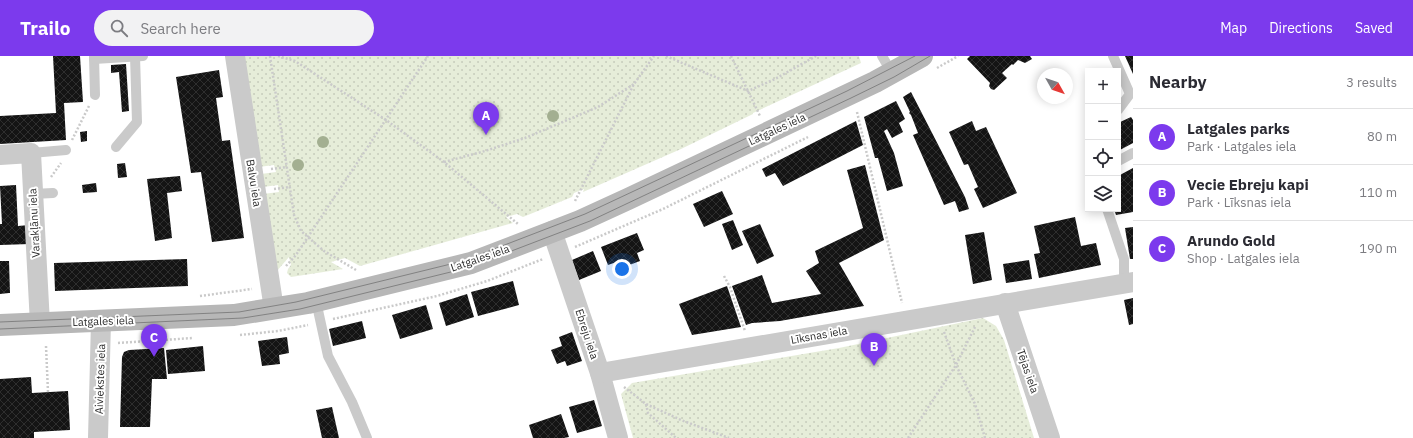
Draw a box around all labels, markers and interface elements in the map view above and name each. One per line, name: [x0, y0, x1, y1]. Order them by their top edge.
search box: [94, 10, 374, 46]
text: Trailo: [20, 16, 70, 40]
icon: search: [108, 17, 130, 39]
text: Search here: [140, 19, 221, 38]
text: Map: [1220, 19, 1247, 37]
text: Directions: [1269, 19, 1333, 37]
text: Saved: [1355, 19, 1393, 37]
north arrow: [1037, 68, 1073, 104]
map controls: [1085, 68, 1121, 212]
button: +: [1085, 68, 1121, 104]
text: Nearby: [1149, 71, 1207, 93]
text: 3 results: [1346, 74, 1397, 91]
pin: A: [473, 102, 499, 135]
button: −: [1085, 104, 1121, 140]
street label: Latgales iela: [746, 110, 808, 148]
text: Latgales parks: [1187, 119, 1290, 138]
text: A: [1158, 128, 1166, 145]
text: 80 m: [1367, 128, 1397, 145]
text: Park · Latgales iela: [1187, 138, 1296, 155]
button: locate: [1085, 140, 1121, 176]
street label: Balvu iela: [243, 158, 265, 208]
text: Vecie Ebreju kapi: [1187, 175, 1309, 194]
button: layers: [1085, 176, 1121, 212]
text: B: [1158, 184, 1166, 201]
text: 110 m: [1359, 184, 1397, 201]
street label: Varakļānu iela: [25, 188, 43, 258]
text: Park · Līksnas iela: [1187, 194, 1291, 211]
text: Arundo Gold: [1187, 231, 1275, 250]
text: C: [1158, 240, 1166, 257]
text: 190 m: [1359, 240, 1397, 257]
street label: Latgales iela: [449, 241, 511, 275]
text: Shop · Latgales iela: [1187, 250, 1300, 267]
your location: [612, 259, 632, 279]
street label: Ebreju iela: [572, 307, 602, 361]
street label: Latgales iela: [72, 313, 134, 329]
street label: Līksnas iela: [790, 323, 848, 347]
pin: C: [141, 324, 167, 357]
pin: B: [861, 333, 887, 366]
street label: Aiviekstes iela: [92, 343, 108, 414]
street label: Tējas iela: [1014, 347, 1042, 395]

